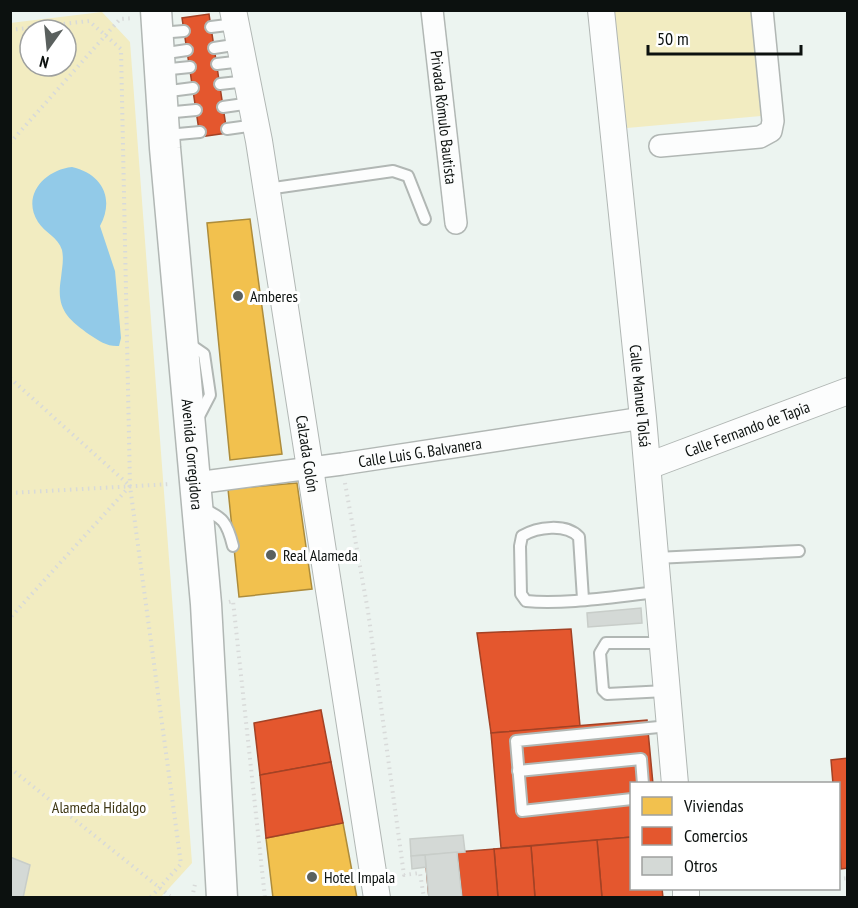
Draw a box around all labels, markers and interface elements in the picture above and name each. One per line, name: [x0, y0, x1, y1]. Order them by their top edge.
north arrow: [18, 18, 78, 78]
scale bar: [648, 18, 801, 56]
text: 50 m: [657, 27, 689, 50]
street label: Privada Rómulo Bautista: [427, 49, 462, 185]
text: N: [37, 52, 51, 73]
place label: Amberes: [250, 286, 298, 306]
marker: Amberes: [231, 289, 245, 303]
street label: Calle Manuel Tolsá: [626, 344, 656, 448]
street label: Calle Fernando de Tapia: [682, 396, 813, 461]
street label: Avenida Corregidora: [178, 398, 207, 511]
street label: Calzada Colón: [292, 414, 324, 494]
street label: Calle Luis G. Balvanera: [357, 433, 483, 471]
place label: Real Alameda: [283, 545, 358, 565]
marker: Real Alameda: [264, 548, 278, 562]
legend: [630, 782, 840, 890]
text: Viviendas: [683, 794, 744, 817]
park label: Alameda Hidalgo: [52, 797, 146, 817]
text: Comercios: [684, 824, 748, 847]
text: Otros: [684, 854, 718, 877]
place label: Hotel Impala: [324, 867, 395, 887]
marker: Hotel Impala: [305, 870, 319, 884]

